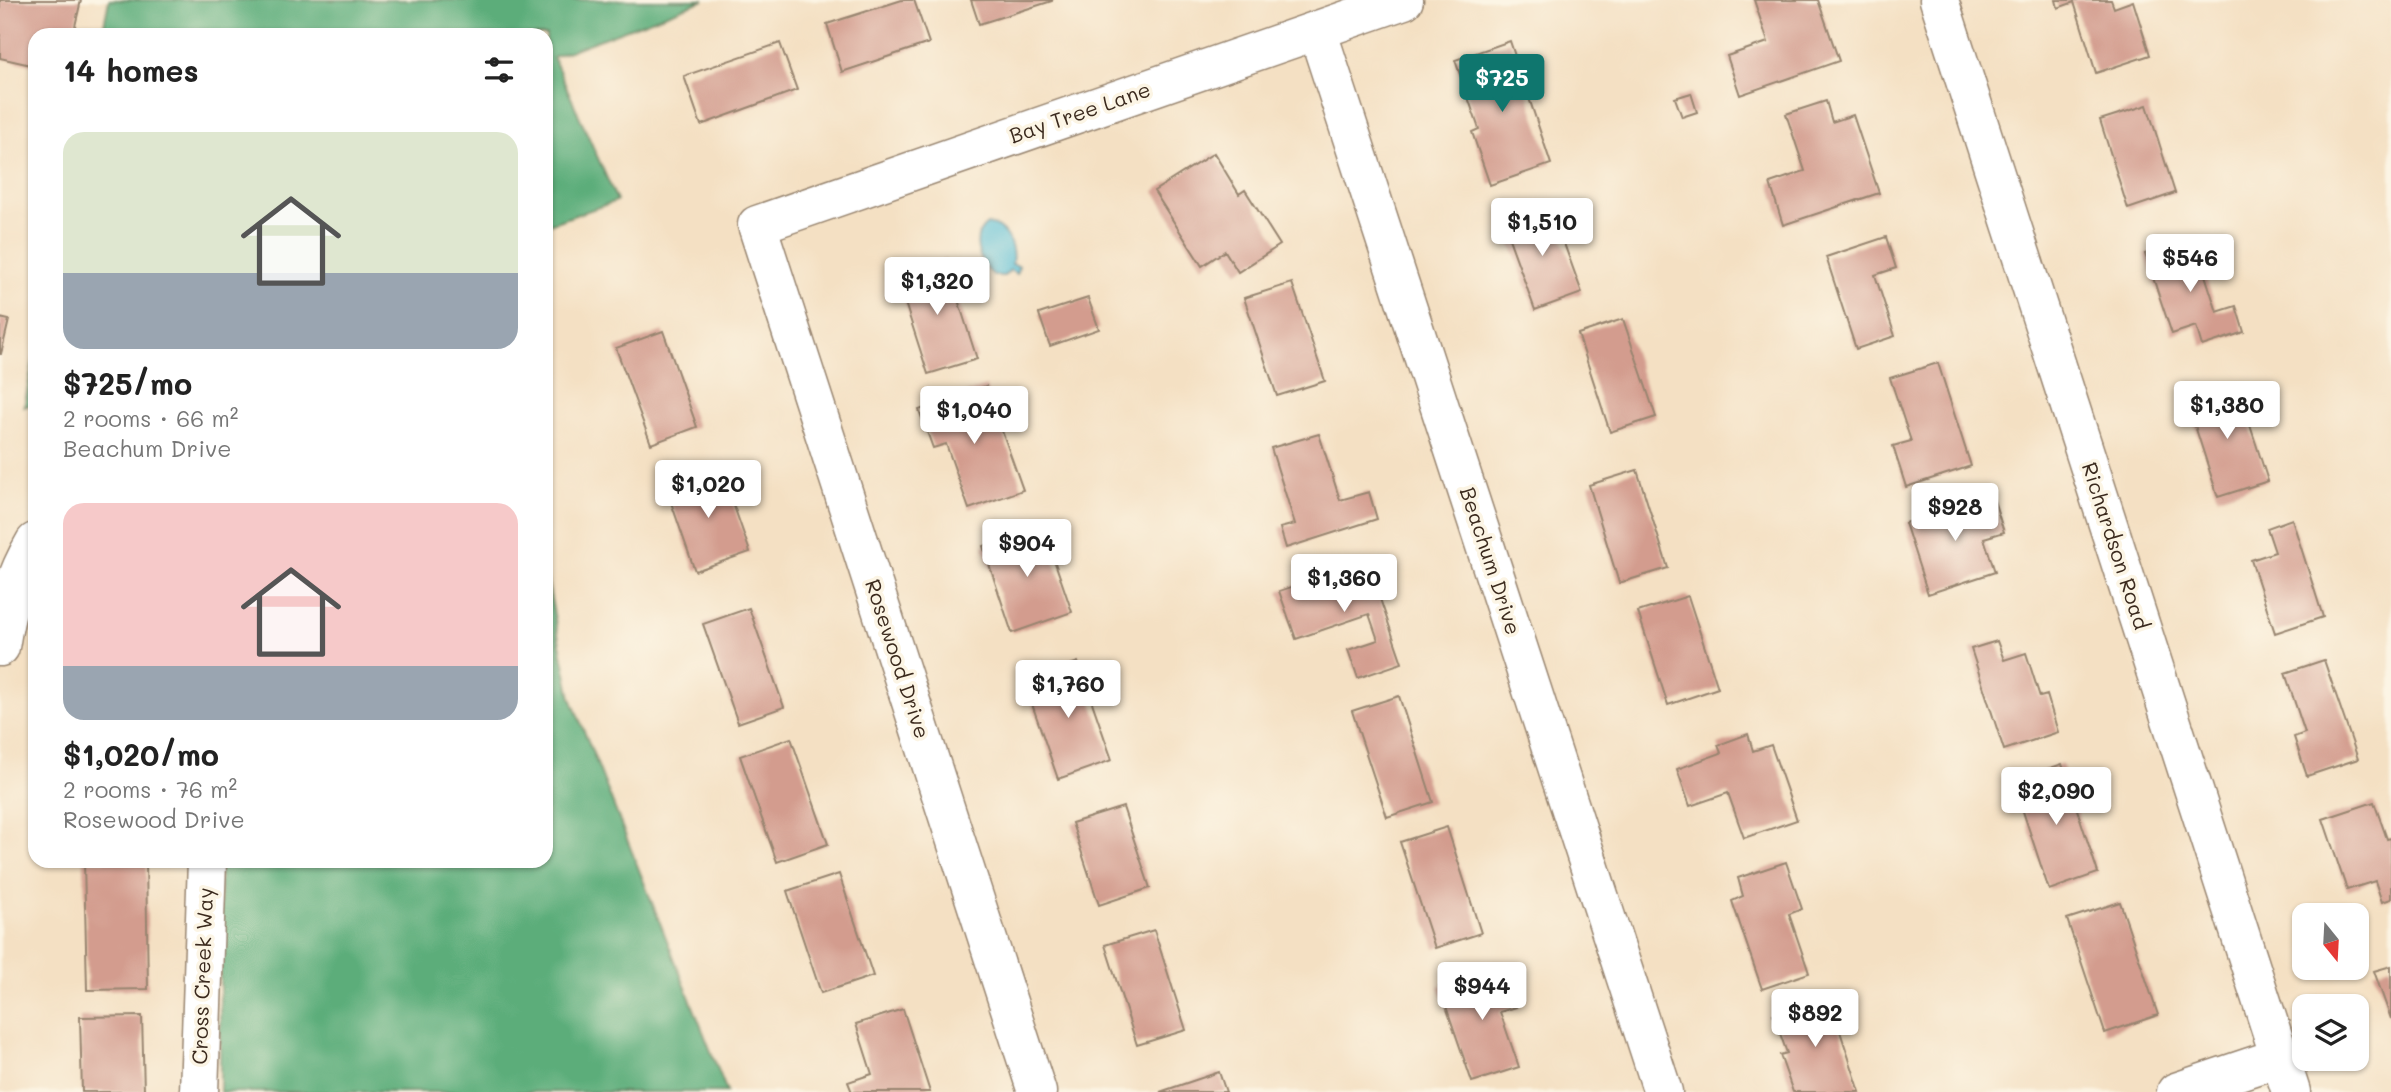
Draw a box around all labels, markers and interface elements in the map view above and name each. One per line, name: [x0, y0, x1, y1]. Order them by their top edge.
text: 14 homes: [63, 50, 199, 90]
icon: filters: [480, 51, 518, 89]
pin: $725: [1461, 54, 1543, 114]
text: $725: [1475, 62, 1529, 92]
street label: Bay Tree Lane: [1005, 75, 1154, 148]
icon: home: [228, 178, 354, 304]
pin: $1,510: [1485, 198, 1599, 258]
text: $1,510: [1507, 206, 1577, 236]
pin: $546: [2149, 234, 2231, 294]
text: $546: [2162, 242, 2218, 272]
pin: $1,320: [880, 258, 994, 317]
text: $1,320: [901, 265, 973, 295]
text: $725/mo: [63, 363, 192, 403]
pin: $1,380: [2170, 382, 2284, 441]
pin: $1,040: [917, 386, 1031, 446]
text: $1,380: [2190, 389, 2264, 419]
text: $1,040: [936, 394, 1012, 424]
text: 2 rooms · 66 m²: [63, 403, 238, 433]
text: Beachum Drive: [63, 433, 231, 463]
street label: Richardson Road: [2077, 458, 2156, 633]
pin: $1,020: [651, 461, 765, 520]
text: $1,020: [671, 468, 745, 498]
street label: Beachum Drive: [1455, 483, 1528, 638]
pin: $928: [1914, 484, 1996, 543]
text: $928: [1927, 491, 1983, 521]
pin: $904: [986, 520, 1068, 579]
text: $904: [998, 527, 1056, 557]
icon: home: [228, 549, 354, 675]
pin: $1,360: [1287, 554, 1401, 614]
text: $1,360: [1307, 562, 1381, 592]
street label: Rosewood Drive: [860, 575, 937, 742]
pin: $1,760: [1011, 660, 1125, 720]
text: $1,760: [1032, 668, 1104, 698]
text: $1,020/mo: [63, 734, 219, 774]
pin: $2,090: [1999, 768, 2113, 827]
text: 2 rooms · 76 m²: [63, 774, 237, 804]
text: $2,090: [2017, 775, 2095, 805]
text: Rosewood Drive: [63, 804, 245, 834]
street label: Cross Creek Way: [185, 887, 218, 1065]
north arrow: [2292, 903, 2370, 980]
map controls: [2292, 903, 2369, 1071]
pin: $944: [1441, 962, 1523, 1022]
text: $944: [1453, 970, 1511, 1000]
pin: $892: [1774, 990, 1856, 1049]
button: layers: [2292, 994, 2369, 1071]
text: $892: [1787, 997, 1843, 1027]

